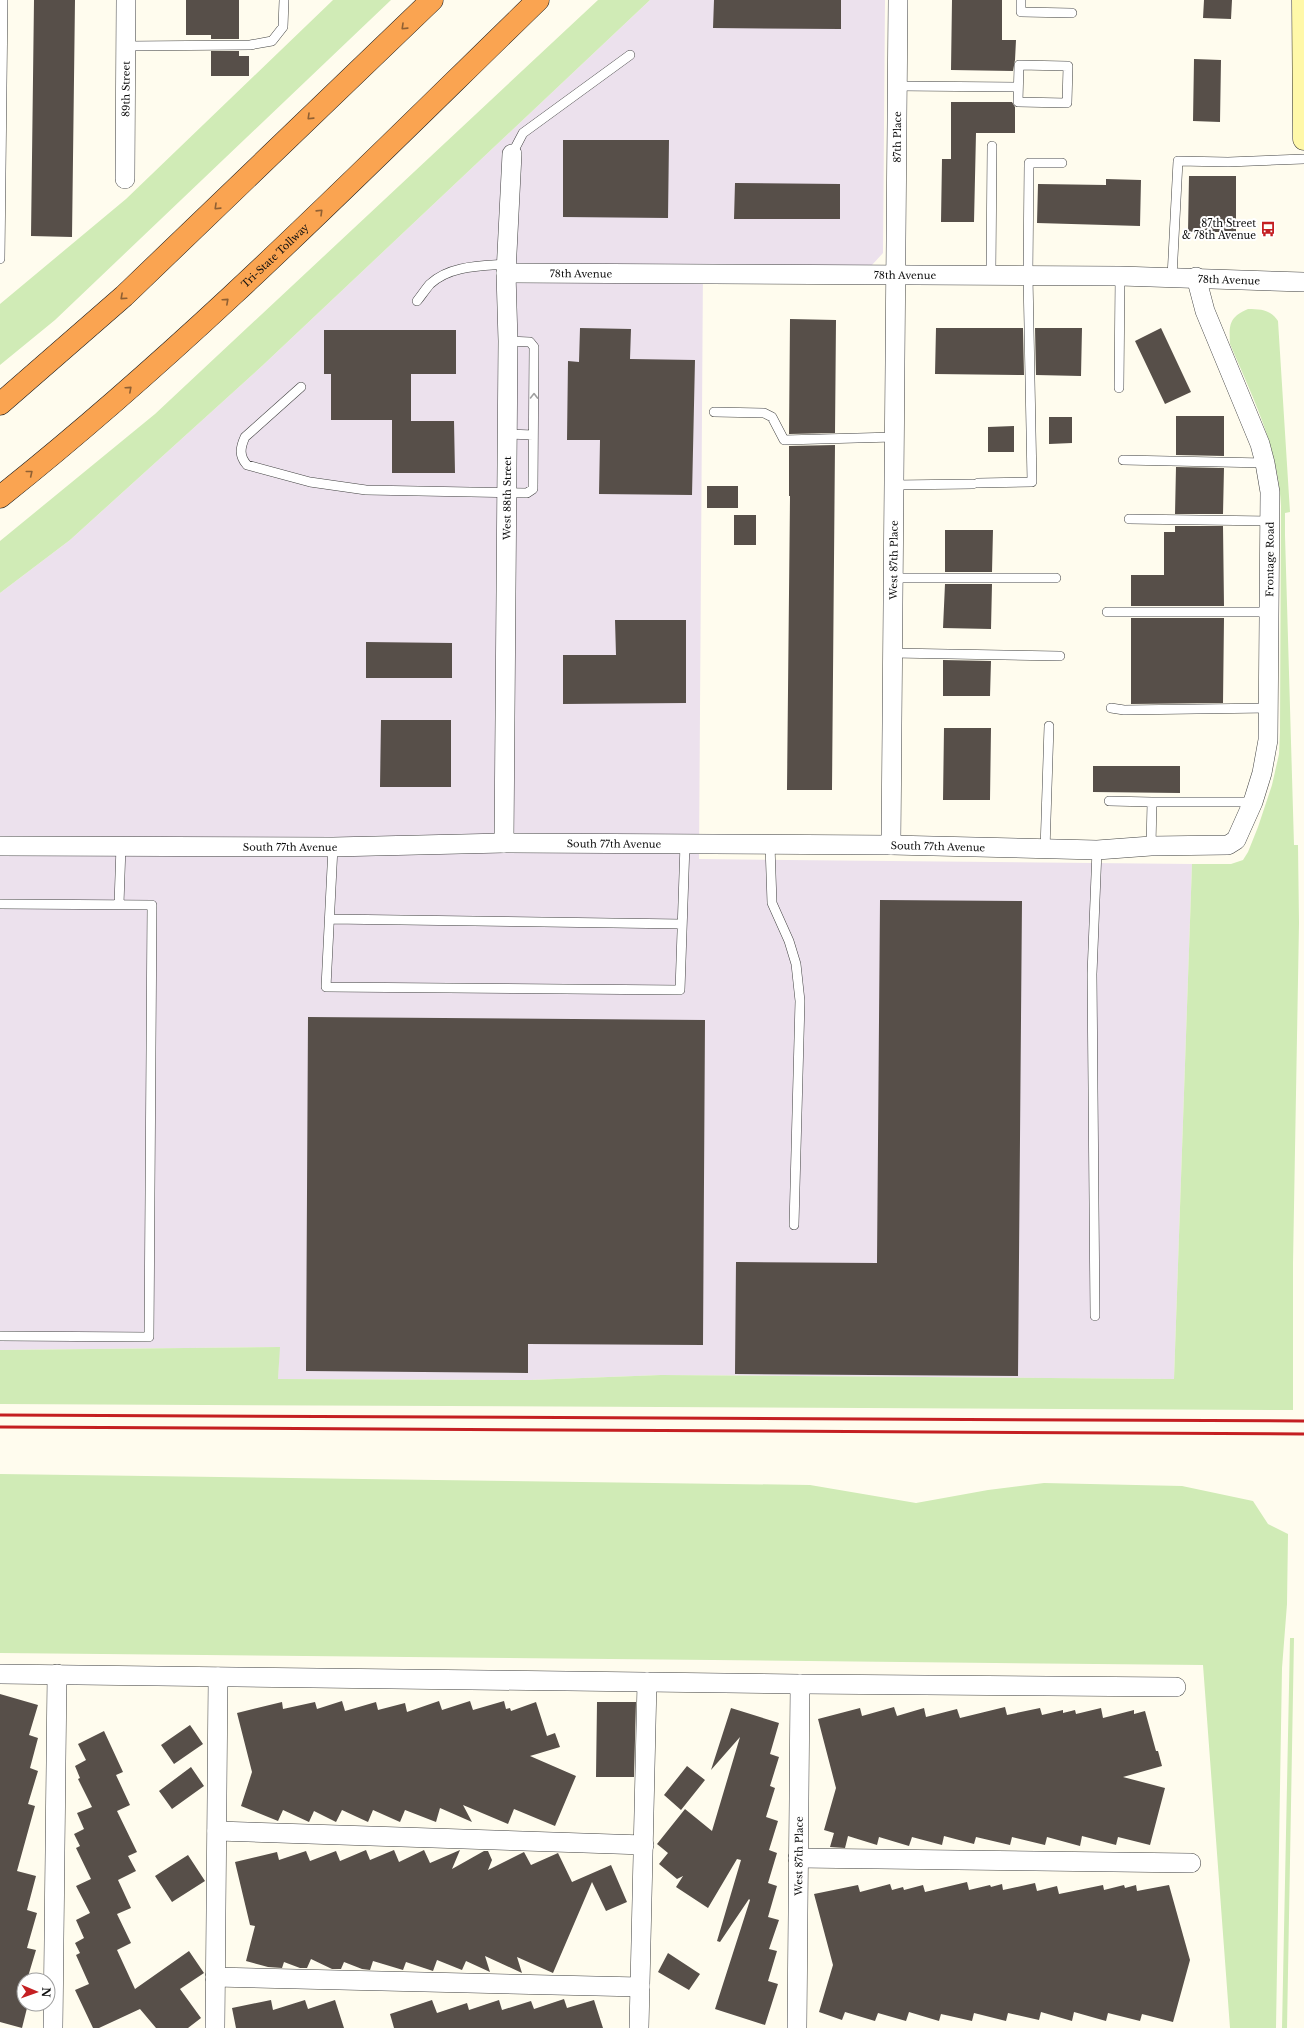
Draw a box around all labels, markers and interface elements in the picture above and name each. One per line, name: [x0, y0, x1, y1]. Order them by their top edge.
one-way arrow: [401, 22, 409, 30]
street label: 89th Street: [119, 61, 132, 117]
street label: 87th Place: [890, 111, 904, 163]
one-way arrow: [307, 112, 315, 120]
one-way arrow: [214, 202, 221, 209]
one-way arrow: [315, 209, 323, 217]
place label: 87th Street & 78th Avenue: [1182, 217, 1256, 242]
street label: Tri-State Tollway: [238, 220, 312, 290]
bus stop icon: 87th Street & 78th Avenue: [1259, 220, 1277, 238]
street label: 78th Avenue: [550, 267, 612, 280]
street label: 78th Avenue: [874, 268, 936, 282]
street label: 78th Avenue: [1198, 272, 1261, 287]
one-way arrow: [120, 293, 128, 300]
one-way arrow: [221, 299, 228, 306]
one-way arrow: [125, 386, 132, 393]
one-way arrow: [530, 393, 538, 399]
street label: West 88th Street: [500, 456, 514, 541]
one-way arrow: [26, 471, 33, 478]
street label: West 87th Place: [887, 520, 900, 601]
street label: Frontage Road: [1263, 521, 1276, 597]
street label: South 77th Avenue: [567, 837, 662, 850]
street label: South 77th Avenue: [890, 838, 986, 854]
street label: South 77th Avenue: [243, 840, 338, 854]
street label: West 87th Place: [792, 1816, 805, 1897]
north arrow: [16, 1972, 56, 2012]
text: N: [39, 1987, 53, 1998]

